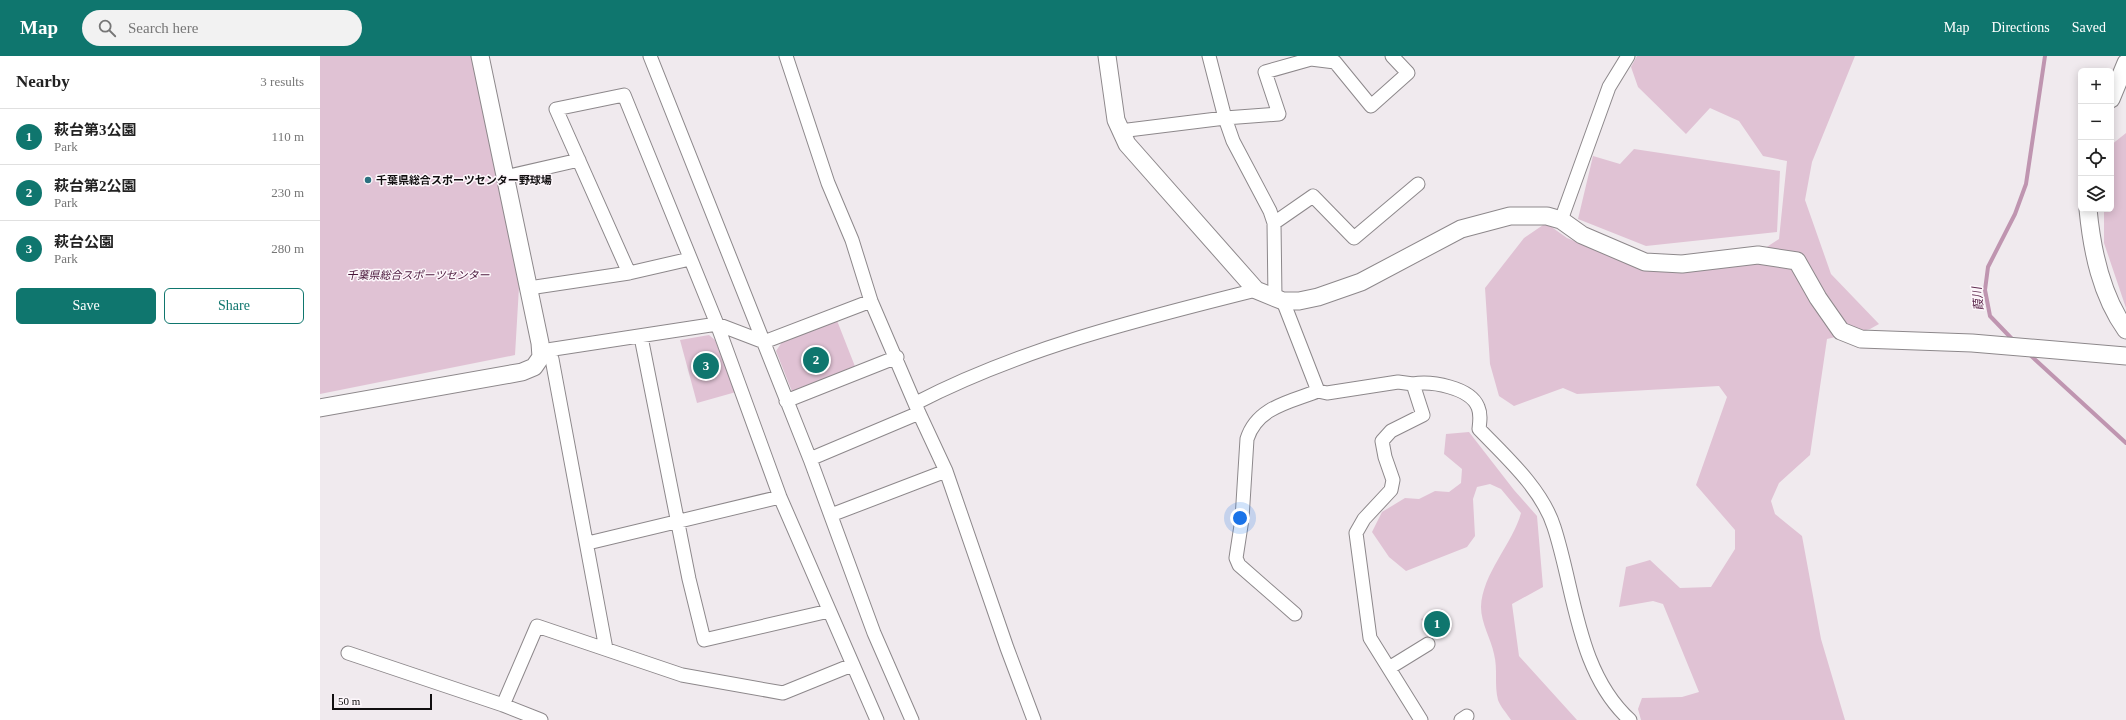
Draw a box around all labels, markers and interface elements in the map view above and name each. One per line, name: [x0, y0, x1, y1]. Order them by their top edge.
search box: [82, 10, 362, 46]
text: Map: [20, 17, 58, 38]
icon: search: [96, 17, 118, 39]
text: Search here: [128, 20, 198, 36]
text: Map: [1944, 20, 1969, 35]
text: Directions: [1991, 20, 2050, 35]
text: Saved: [2072, 20, 2106, 35]
map controls: [2078, 68, 2114, 212]
button: +: [2078, 68, 2114, 104]
text: Nearby: [16, 72, 70, 91]
text: 3 results: [260, 74, 304, 89]
button: −: [2078, 104, 2114, 140]
text: 萩台第3公園: [54, 122, 137, 138]
text: 1: [26, 129, 32, 144]
text: 110 m: [272, 129, 304, 144]
text: Park: [54, 139, 78, 154]
button: locate: [2078, 140, 2114, 176]
place label: 千葉県総合スポーツセンター野球場: [376, 174, 552, 186]
marker: 千葉県総合スポーツセンター野球場: [363, 175, 373, 185]
button: layers: [2078, 176, 2114, 212]
text: 萩台第2公園: [54, 178, 137, 194]
text: 2: [26, 185, 32, 200]
text: 230 m: [271, 185, 304, 200]
text: Park: [54, 195, 78, 210]
text: 萩台公園: [54, 234, 114, 250]
text: 3: [26, 241, 32, 256]
text: 280 m: [271, 241, 304, 256]
text: Park: [54, 251, 78, 266]
park label: 千葉県総合スポーツセンター: [347, 269, 490, 281]
water label: 葭川: [1970, 284, 1986, 312]
button: Save: [16, 288, 156, 324]
button: Share: [164, 288, 304, 324]
pin: 2: [803, 345, 829, 375]
pin: 3: [693, 351, 719, 381]
your location: [1230, 508, 1250, 528]
pin: 1: [1424, 609, 1450, 639]
scale bar: [332, 692, 432, 711]
text: 50 m: [338, 695, 360, 707]

